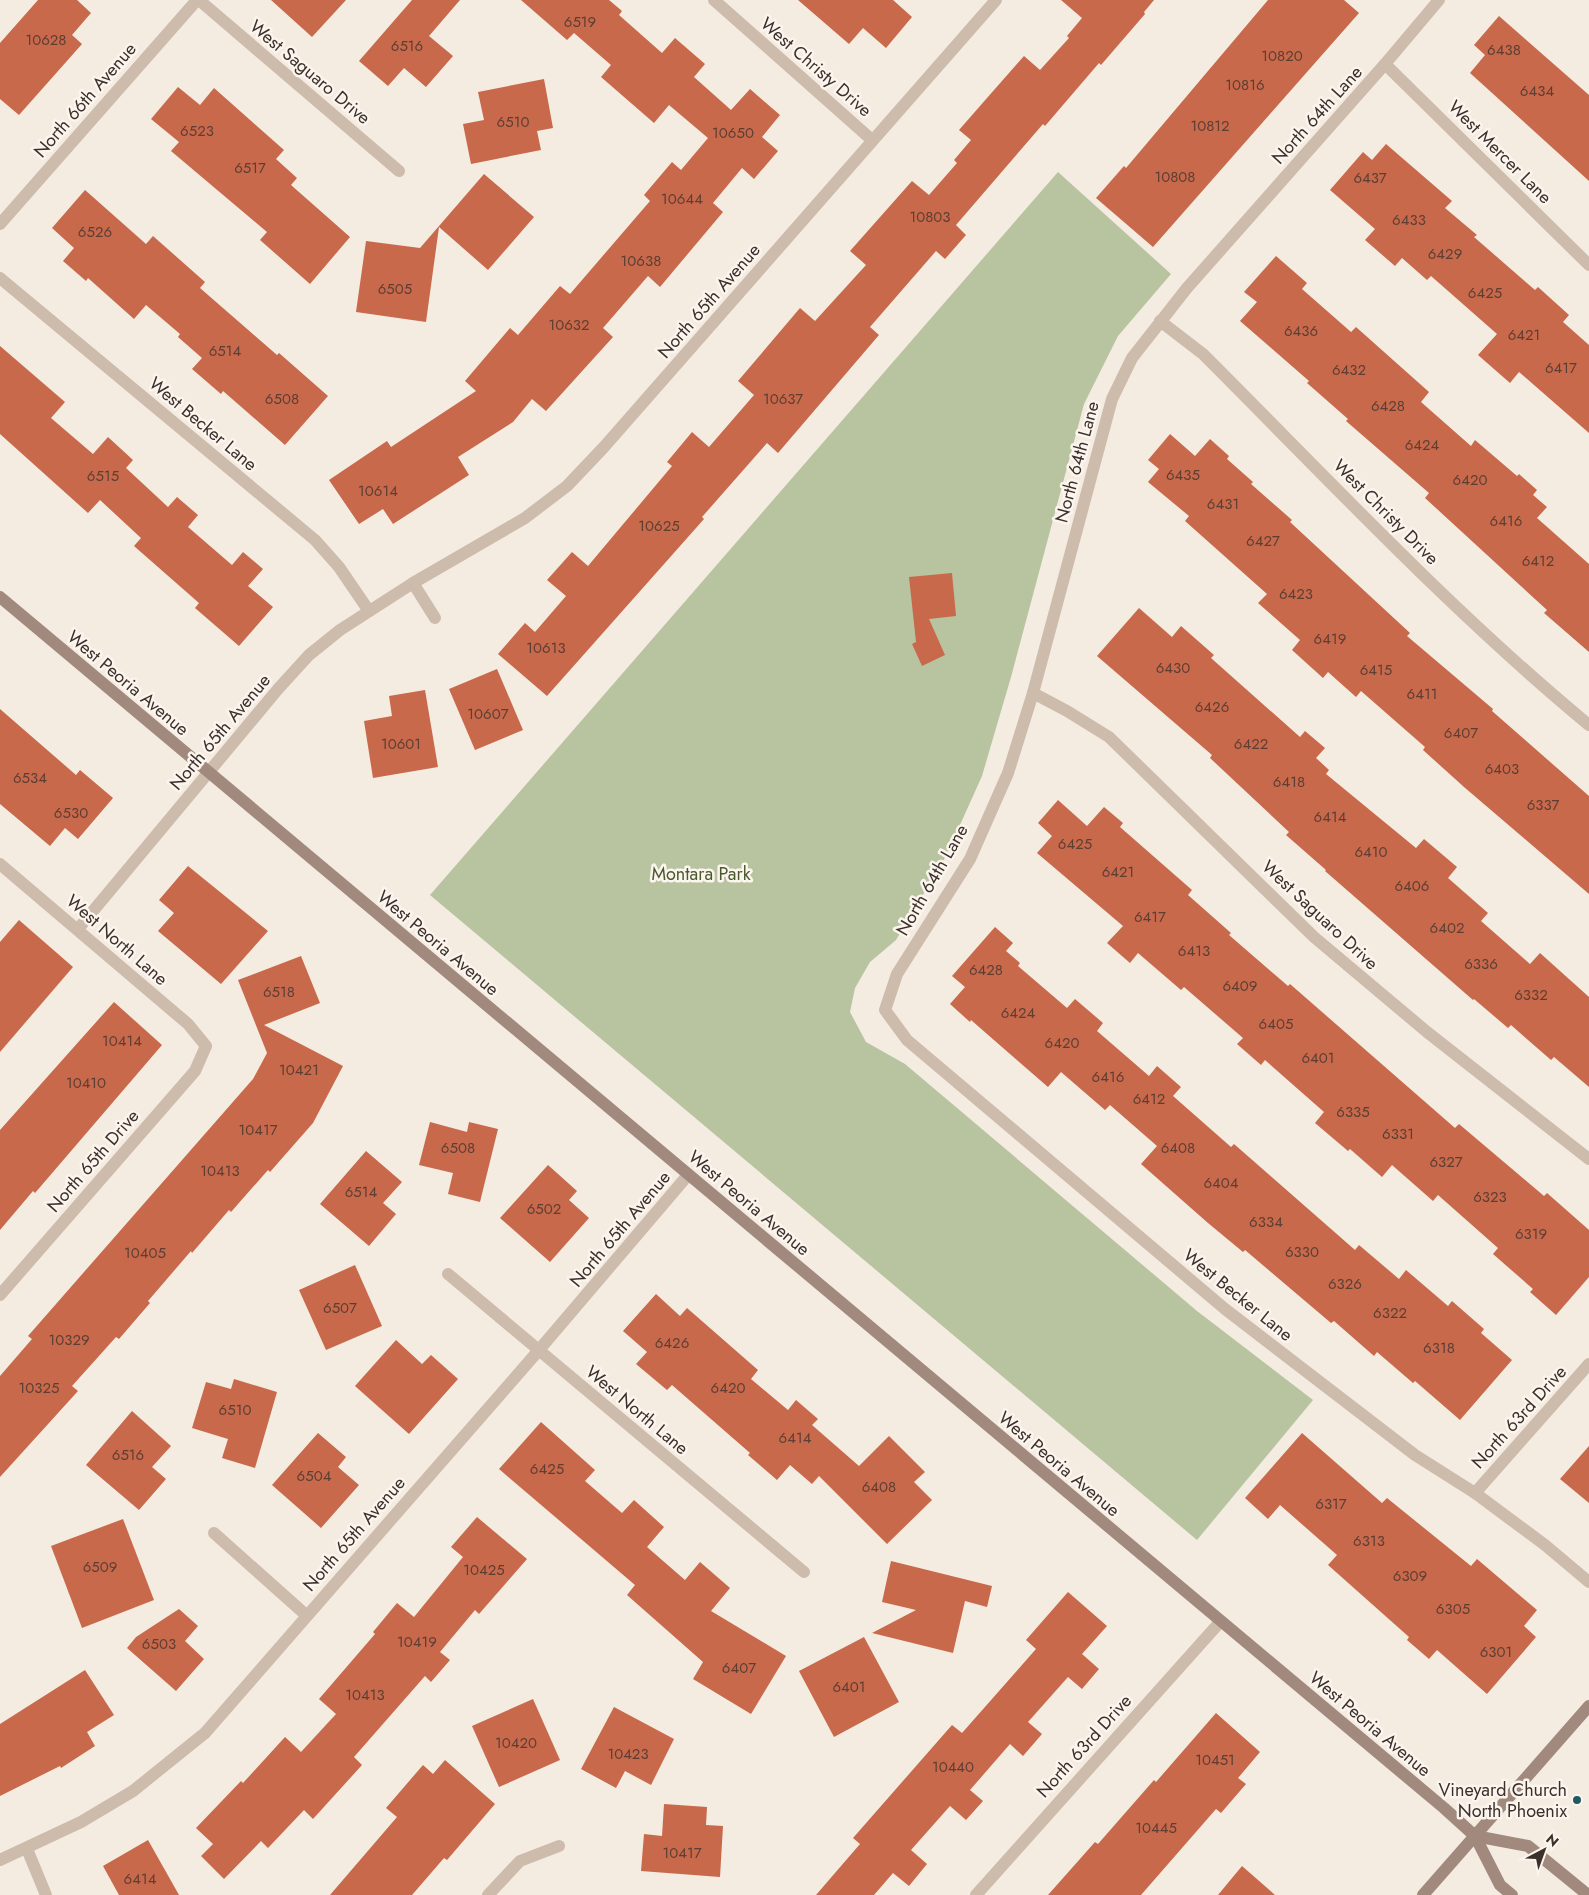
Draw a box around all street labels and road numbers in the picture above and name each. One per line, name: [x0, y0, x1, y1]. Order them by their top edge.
street label: West Christy Drive: [755, 11, 877, 123]
street label: West Saguaro Drive: [244, 14, 376, 130]
street label: North 66th Avenue: [28, 37, 142, 163]
street label: North 64th Lane: [1266, 60, 1368, 170]
street label: West Mercer Lane: [1442, 94, 1558, 210]
street label: North 65th Avenue: [652, 238, 766, 364]
street label: West Becker Lane: [143, 371, 263, 477]
street label: North 64th Lane: [1048, 398, 1106, 526]
street label: West Christy Drive: [1327, 453, 1445, 571]
street label: West Peoria Avenue: [61, 624, 195, 742]
street label: North 65th Avenue: [163, 668, 277, 796]
street label: North 64th Lane: [890, 820, 974, 940]
street label: West Saguaro Drive: [1256, 854, 1384, 976]
street label: West Peoria Avenue: [371, 884, 505, 1002]
street label: West North Lane: [60, 888, 174, 992]
street label: North 65th Drive: [41, 1104, 145, 1218]
street label: West Peoria Avenue: [682, 1144, 816, 1262]
street label: North 65th Avenue: [563, 1165, 677, 1293]
street label: West Becker Lane: [1178, 1243, 1298, 1347]
street label: West North Lane: [580, 1359, 694, 1461]
street label: North 63rd Drive: [1465, 1360, 1573, 1474]
street label: West Peoria Avenue: [992, 1405, 1126, 1523]
street label: North 65th Avenue: [297, 1471, 411, 1597]
street label: West Peoria Avenue: [1303, 1665, 1437, 1783]
street label: North 63rd Drive: [1030, 1689, 1138, 1803]

